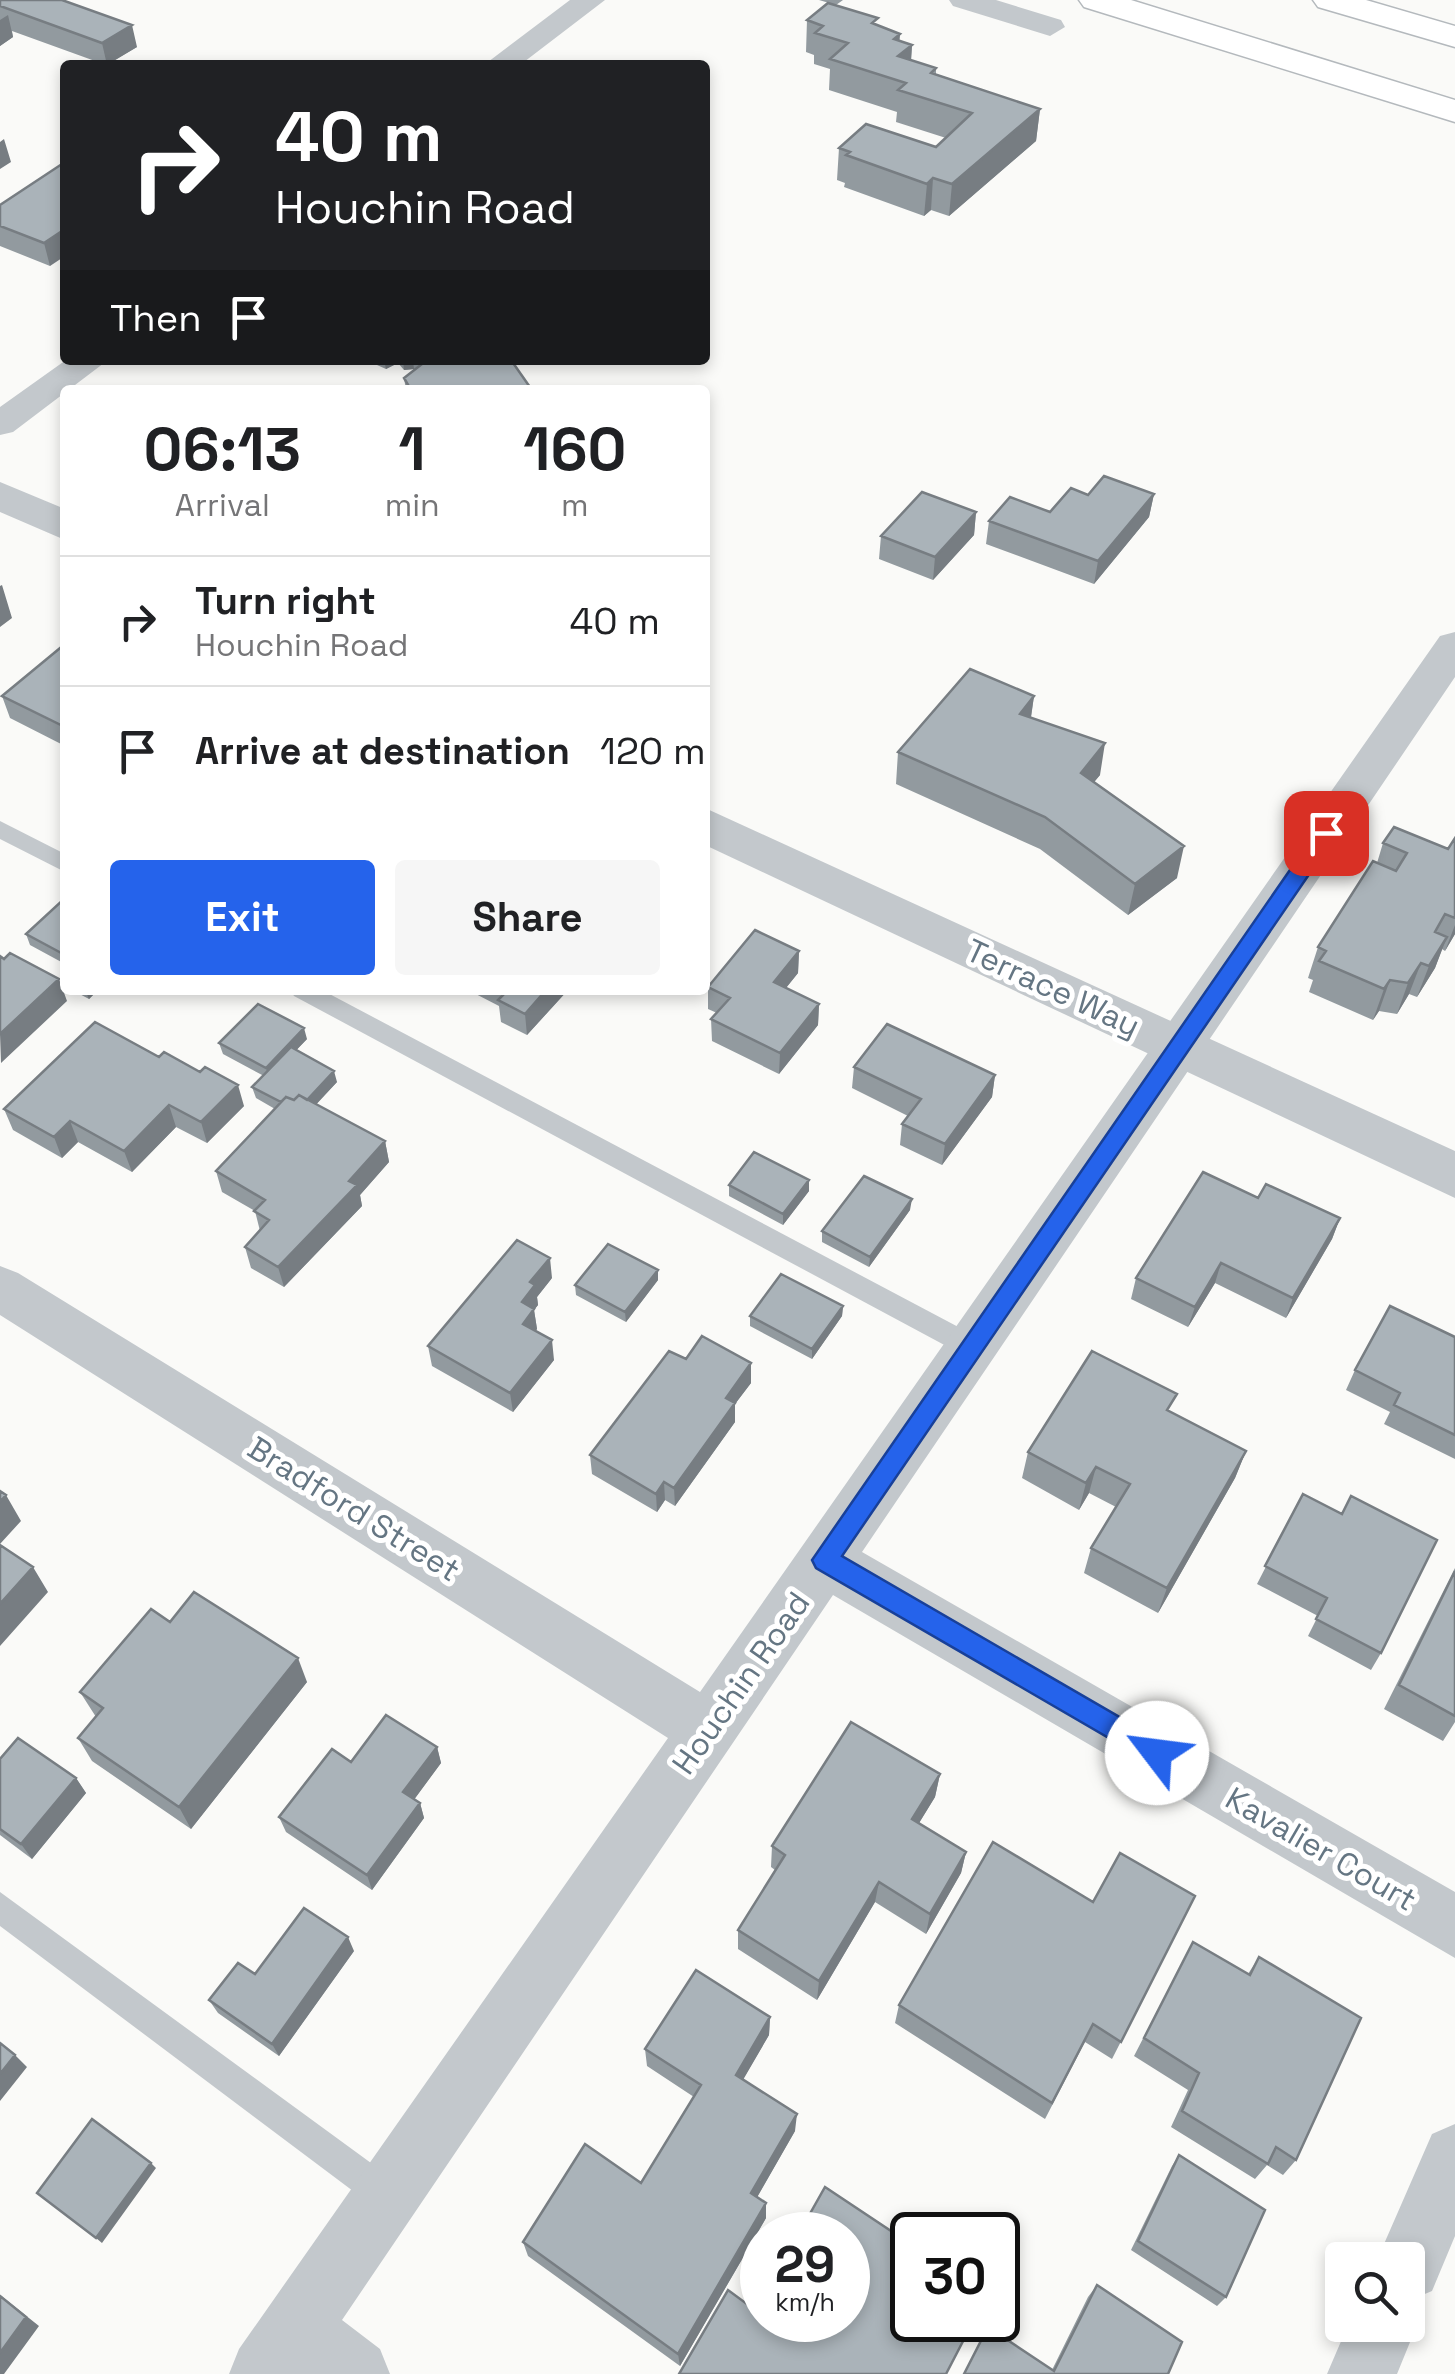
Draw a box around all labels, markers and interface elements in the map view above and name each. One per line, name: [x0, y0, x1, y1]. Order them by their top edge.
text: 40 m: [275, 92, 442, 181]
icon: right: [110, 100, 240, 230]
text: Houchin Road: [275, 179, 575, 236]
icon: arrive: [221, 290, 276, 345]
text: Then: [110, 294, 201, 342]
text: 06:13: [144, 411, 301, 488]
text: 1: [399, 411, 426, 488]
text: 160: [523, 411, 626, 488]
text: Arrival: [175, 485, 270, 525]
text: min: [385, 485, 440, 525]
text: m: [561, 485, 589, 525]
text: Turn right: [195, 577, 376, 625]
icon: right: [110, 594, 165, 649]
text: 40 m: [569, 597, 660, 645]
text: Houchin Road: [195, 625, 408, 665]
icon: arrive: [110, 724, 165, 779]
text: Arrive at destination: [195, 727, 570, 775]
text: 120 m: [600, 727, 706, 775]
pin: [1284, 791, 1369, 876]
icon: arrive: [1299, 806, 1354, 861]
button: Exit: [110, 860, 375, 975]
button: Share: [395, 860, 660, 975]
street label: Terrace Way: [960, 930, 1146, 1046]
street label: Bradford Street: [241, 1428, 467, 1590]
street label: Houchin Road: [663, 1584, 819, 1782]
position arrow: [1105, 1701, 1209, 1805]
street label: Kavalier Court: [1218, 1778, 1424, 1920]
speed limit sign: 30: [890, 2212, 1020, 2342]
text: 29: [775, 2233, 835, 2297]
map controls: [1325, 2242, 1425, 2342]
button: search: [1325, 2242, 1425, 2342]
text: km/h: [775, 2286, 835, 2318]

